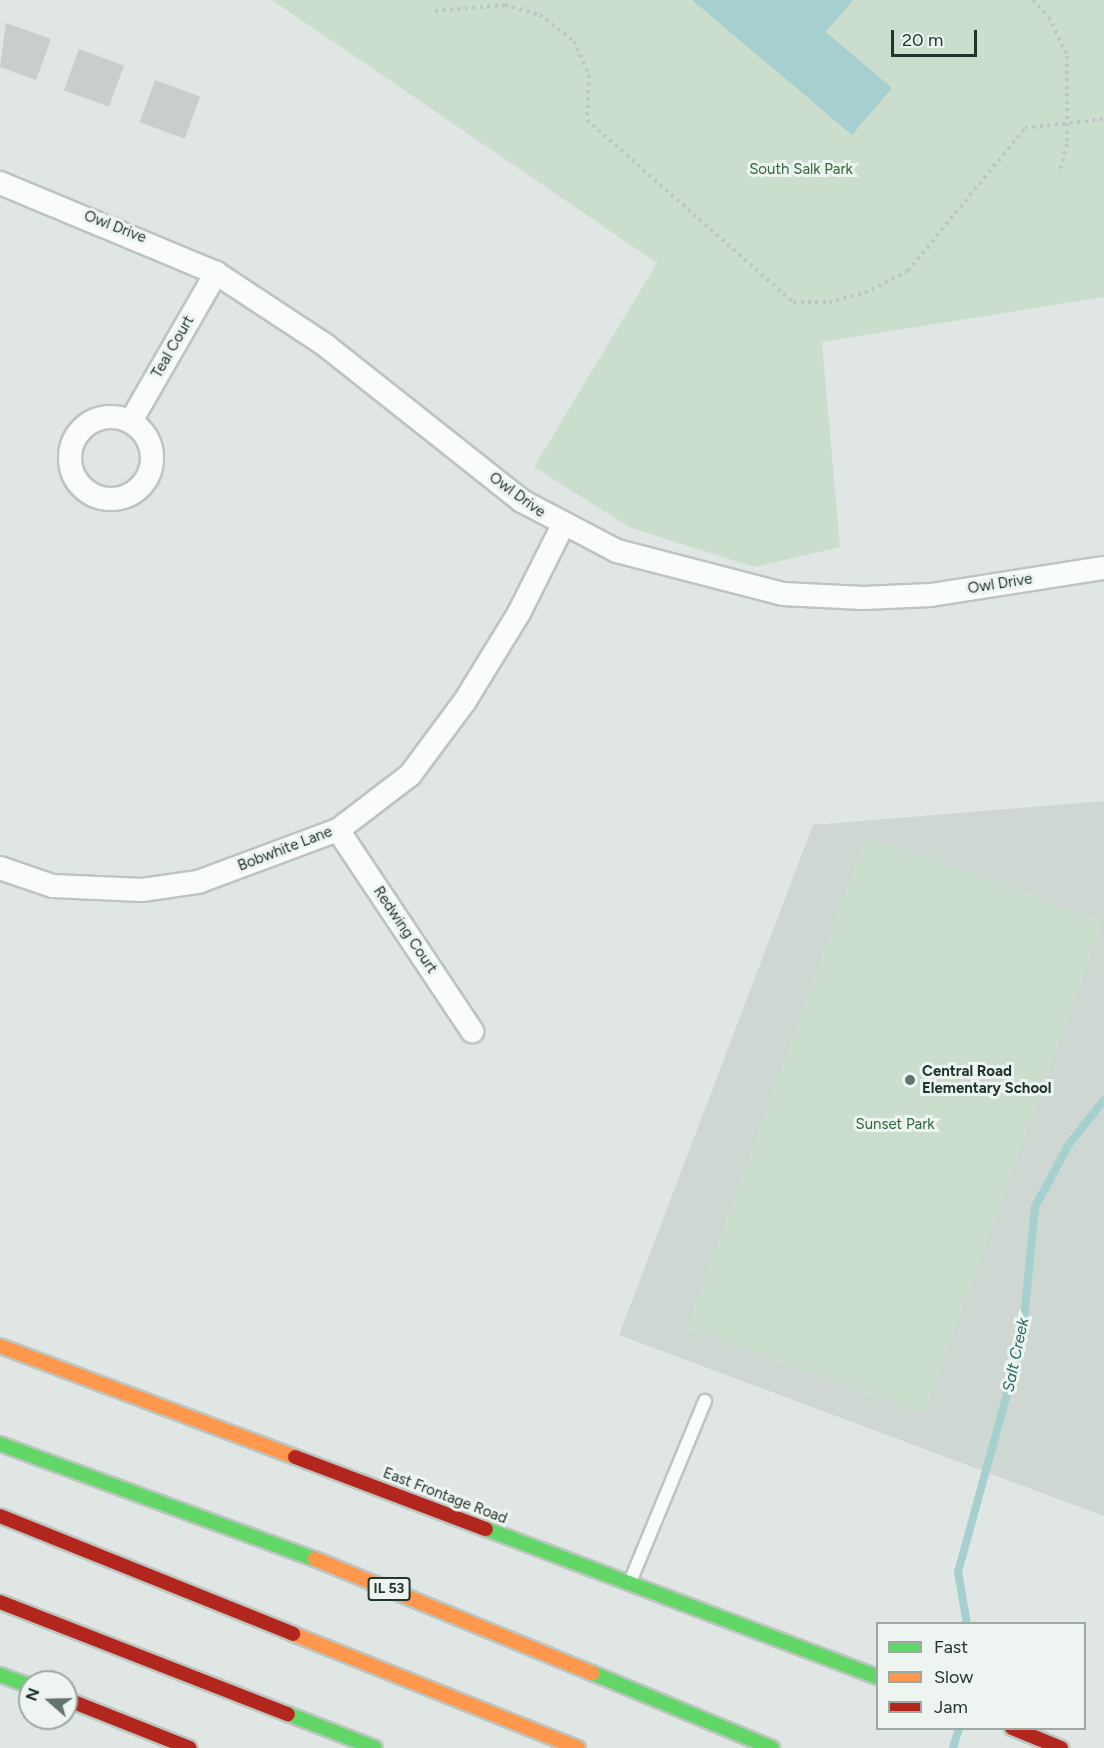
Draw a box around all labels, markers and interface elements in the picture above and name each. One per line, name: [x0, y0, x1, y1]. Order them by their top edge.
scale bar: [894, 18, 980, 56]
text: 20 m: [902, 29, 943, 51]
park label: South Salk Park: [749, 161, 853, 179]
street label: Owl Drive: [81, 207, 149, 247]
street label: Teal Court: [148, 313, 198, 381]
street label: Owl Drive: [485, 469, 549, 521]
street label: Owl Drive: [966, 570, 1034, 598]
street label: Bobwhite Lane: [235, 823, 335, 875]
street label: Redwing Court: [369, 883, 441, 977]
place label: Central Road Elementary School: [922, 1062, 1051, 1097]
marker: Central Road Elementary School: [903, 1073, 917, 1087]
park label: Sunset Park: [855, 1116, 935, 1134]
water label: Salt Creek: [999, 1316, 1033, 1394]
street label: East Frontage Road: [380, 1464, 510, 1528]
road number: IL 53: [366, 1578, 412, 1600]
legend: [876, 1622, 1086, 1730]
text: Fast: [934, 1636, 968, 1658]
text: Slow: [934, 1666, 973, 1688]
north arrow: [18, 1670, 78, 1730]
text: N: [21, 1685, 44, 1703]
text: Jam: [934, 1696, 968, 1718]

